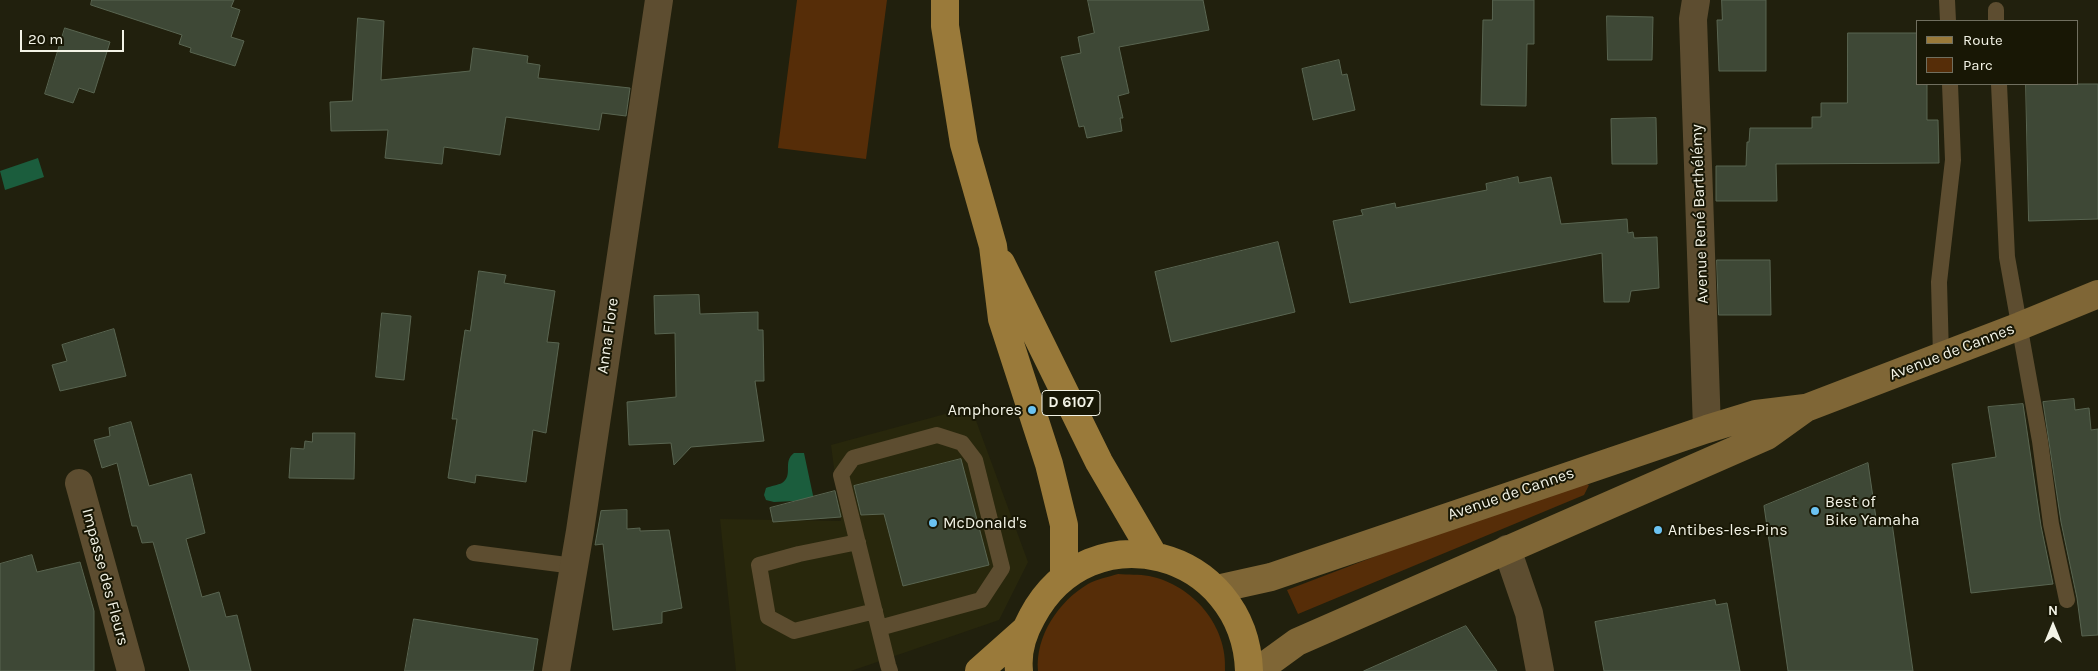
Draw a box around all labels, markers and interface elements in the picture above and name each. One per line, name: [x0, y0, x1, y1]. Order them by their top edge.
scale bar: [22, 20, 126, 52]
legend: [1916, 20, 2078, 85]
text: 20 m: [28, 30, 63, 48]
text: Route: [1963, 31, 2003, 49]
text: Parc: [1963, 56, 1993, 74]
street label: Avenue René Barthélémy: [1687, 124, 1713, 304]
street label: Anna Flore: [593, 297, 623, 375]
street label: Avenue de Cannes: [1887, 319, 2017, 385]
road number: D 6107: [1042, 390, 1100, 416]
place label: Amphores: [948, 400, 1022, 420]
marker: Amphores: [1026, 404, 1038, 416]
street label: Avenue de Cannes: [1445, 463, 1577, 525]
place label: Best of Bike Yamaha: [1825, 492, 1920, 530]
marker: Best of Bike Yamaha: [1809, 505, 1821, 517]
street label: Impasse des Fleurs: [77, 506, 133, 648]
place label: McDonald's: [943, 513, 1027, 533]
marker: McDonald's: [927, 517, 939, 529]
place label: Antibes-les-Pins: [1668, 520, 1788, 540]
marker: Antibes-les-Pins: [1652, 524, 1664, 536]
north arrow: [2028, 601, 2078, 651]
text: N: [2048, 602, 2058, 619]

